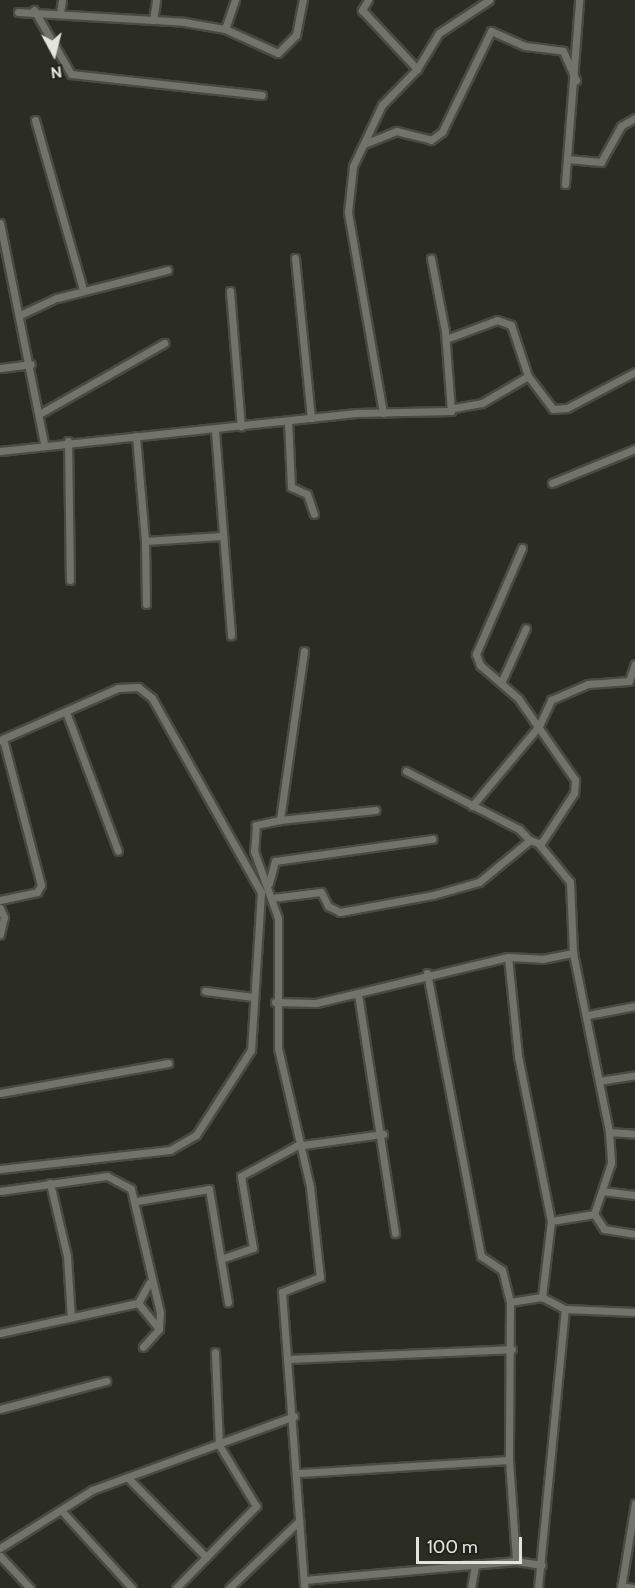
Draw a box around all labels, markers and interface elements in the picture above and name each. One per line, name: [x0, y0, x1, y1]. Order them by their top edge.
north arrow: [24, 24, 84, 84]
text: N: [49, 62, 63, 82]
scale bar: [419, 1525, 526, 1563]
text: 100 m: [427, 1536, 478, 1558]

